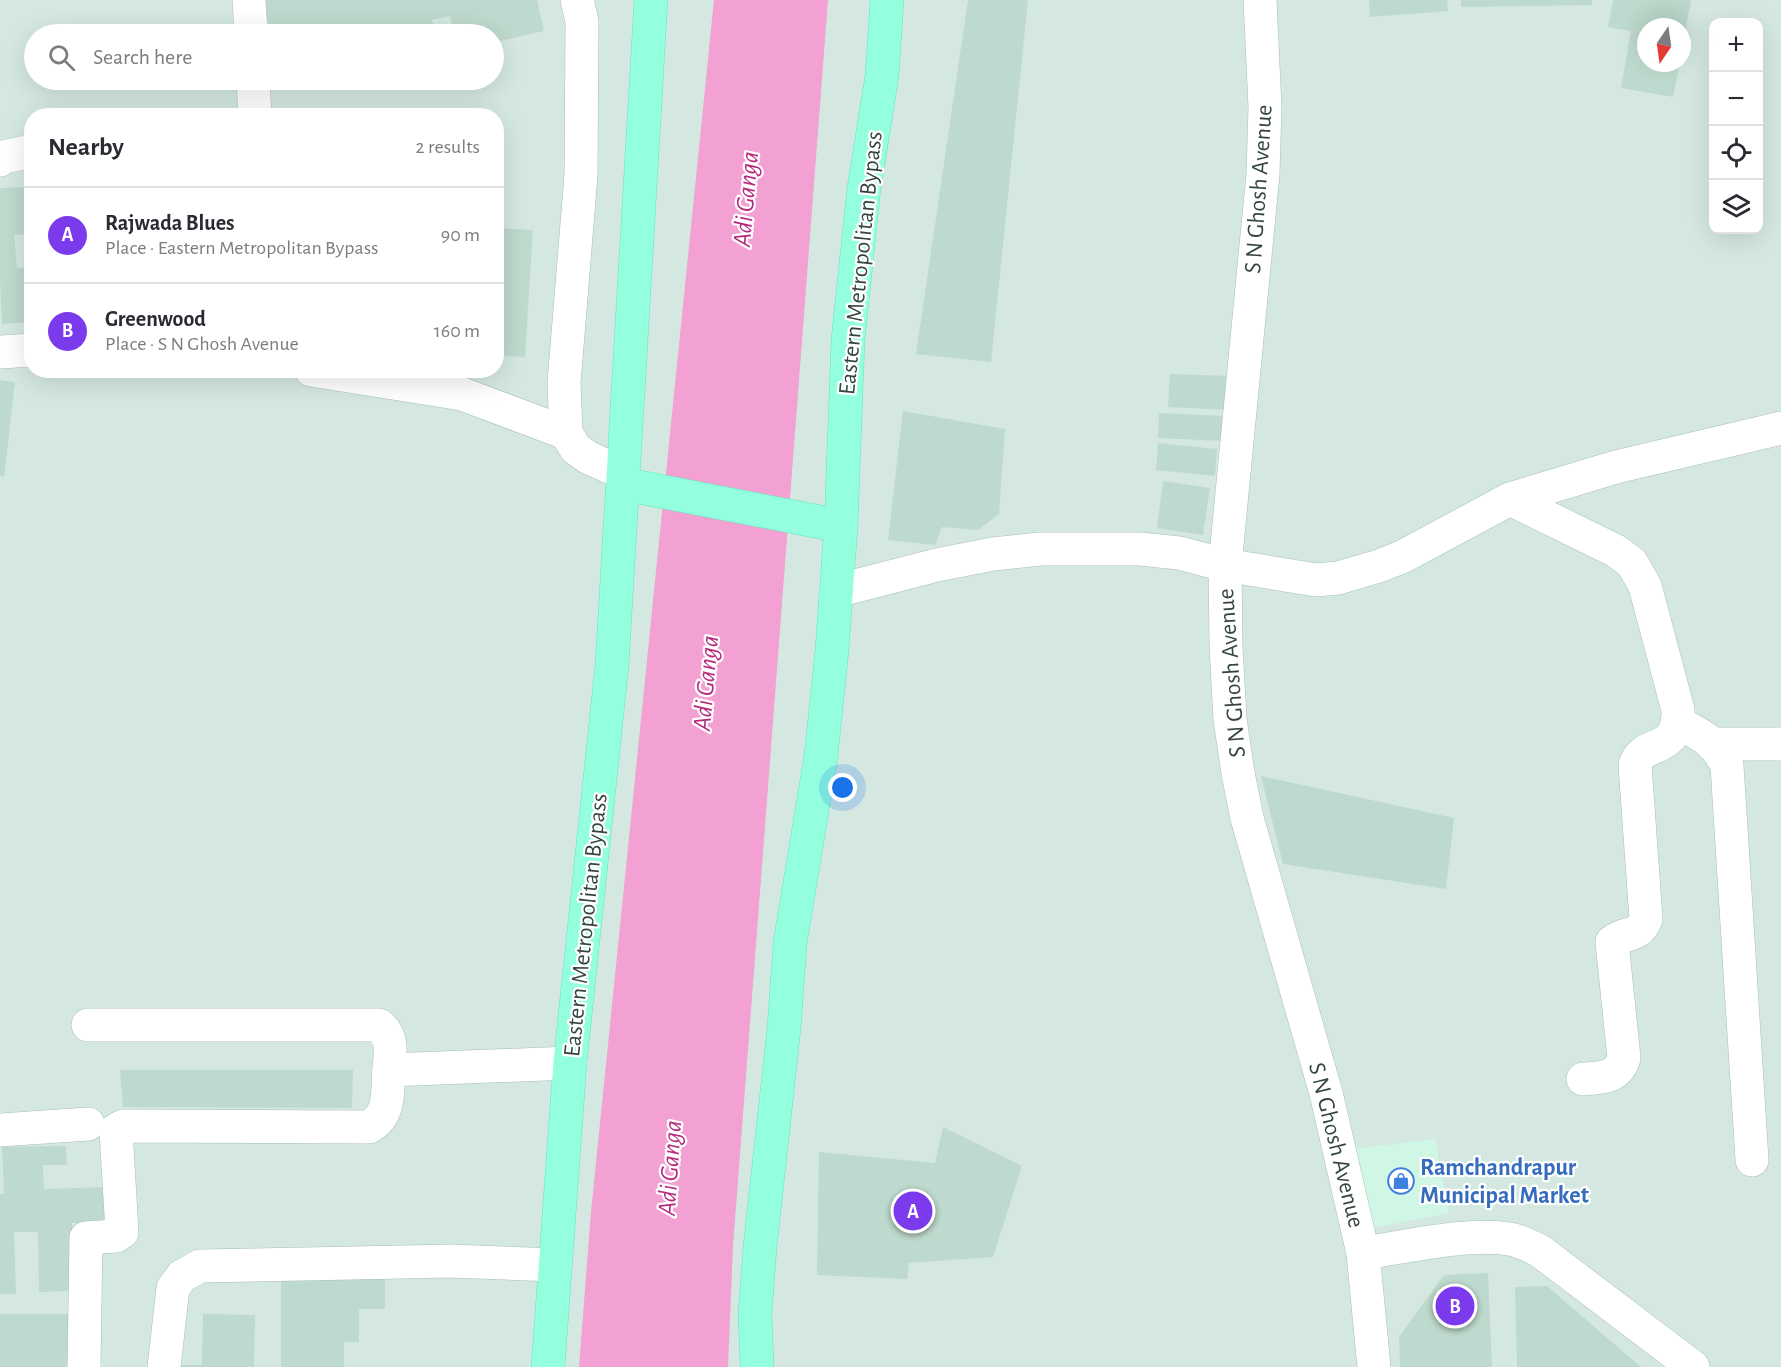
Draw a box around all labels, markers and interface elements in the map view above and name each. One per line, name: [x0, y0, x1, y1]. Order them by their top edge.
north arrow: [1637, 18, 1691, 72]
map controls: [1709, 18, 1763, 234]
button: +: [1709, 18, 1763, 72]
search box: [24, 24, 504, 90]
icon: search: [45, 41, 78, 74]
text: Search here: [93, 46, 192, 68]
button: −: [1709, 72, 1763, 126]
street label: S N Ghosh Avenue: [1241, 104, 1277, 274]
button: locate: [1709, 126, 1763, 180]
street label: Eastern Metropolitan Bypass: [835, 130, 887, 396]
text: Nearby: [48, 134, 124, 160]
text: 2 results: [416, 137, 480, 157]
water label: Adi Ganga: [729, 150, 763, 249]
button: layers: [1709, 180, 1763, 234]
text: Rajwada Blues: [105, 212, 235, 234]
text: A: [62, 225, 74, 245]
text: 90 m: [441, 225, 480, 245]
text: Place · Eastern Metropolitan Bypass: [105, 238, 379, 258]
text: Greenwood: [105, 308, 206, 330]
text: B: [62, 321, 73, 341]
text: 160 m: [434, 321, 480, 341]
text: Place · S N Ghosh Avenue: [105, 334, 299, 354]
street label: S N Ghosh Avenue: [1214, 588, 1250, 758]
water label: Adi Ganga: [689, 634, 723, 733]
your location: [828, 773, 857, 802]
street label: Eastern Metropolitan Bypass: [560, 792, 612, 1058]
street label: S N Ghosh Avenue: [1304, 1060, 1368, 1230]
water label: Adi Ganga: [654, 1119, 686, 1218]
place label: Ramchandrapur Municipal Market: [1420, 1156, 1589, 1208]
shop icon: Ramchandrapur Municipal Market: [1386, 1166, 1416, 1196]
pin: A: [894, 1188, 932, 1234]
pin: B: [1436, 1284, 1474, 1328]

